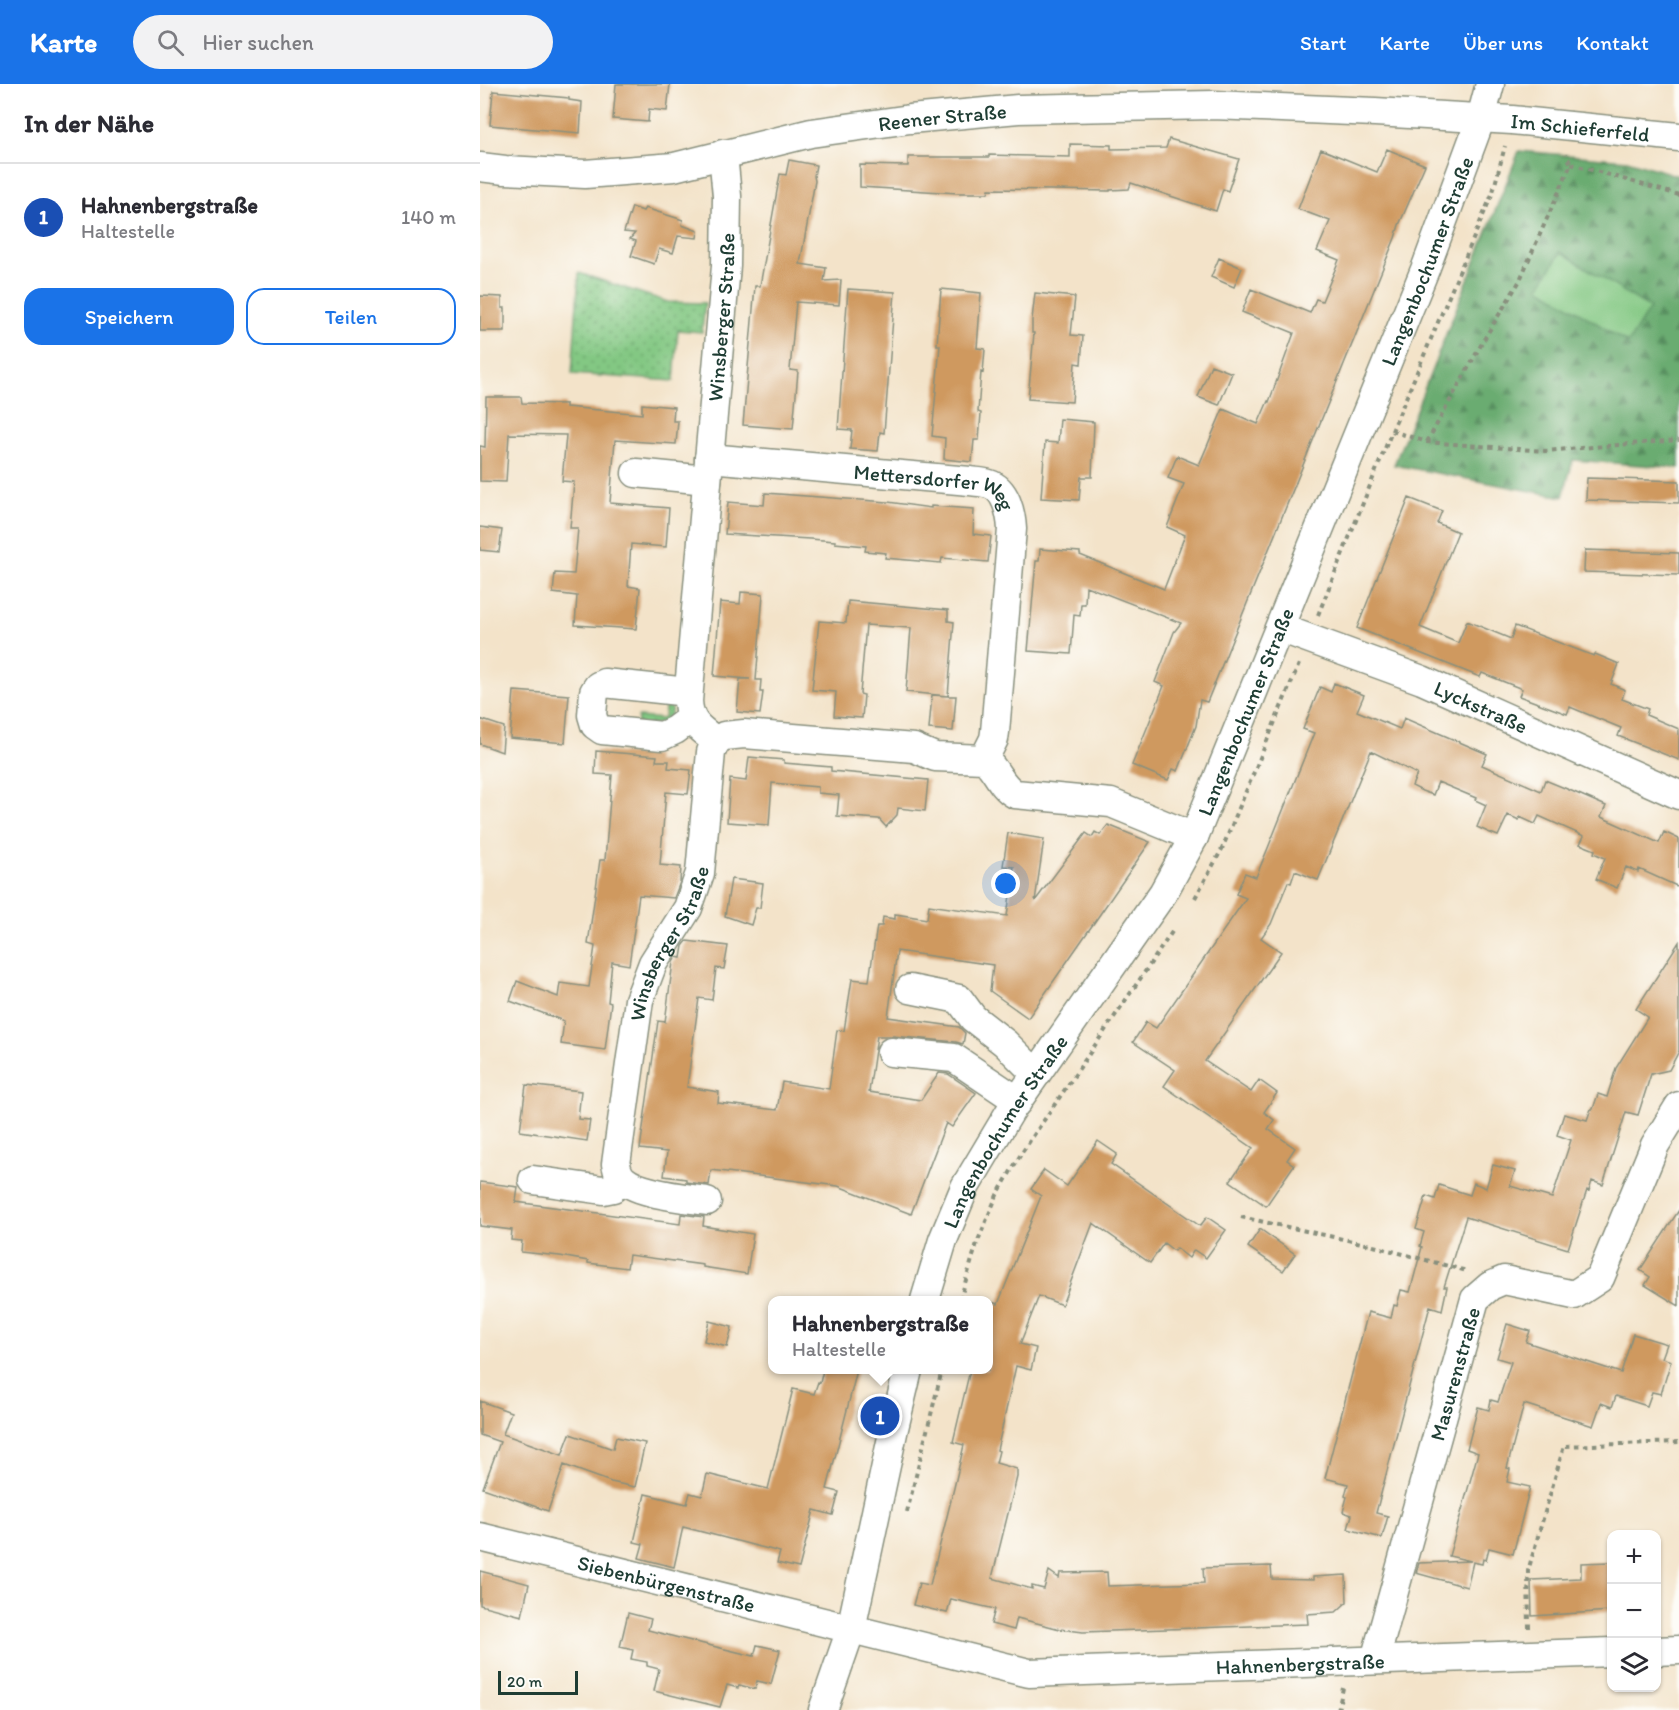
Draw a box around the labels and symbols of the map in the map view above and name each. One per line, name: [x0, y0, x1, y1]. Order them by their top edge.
street label: Reener Straße: [876, 98, 1008, 136]
street label: Im Schieferfeld: [1509, 107, 1651, 146]
street label: Langenbochumer Straße: [1375, 153, 1478, 369]
street label: Winsberger Straße: [702, 233, 739, 403]
street label: Mettersdorfer Weg: [853, 458, 1021, 514]
street label: Langenbochumer Straße: [1192, 604, 1298, 819]
street label: Lyckstraße: [1430, 675, 1532, 738]
street label: Winsberger Straße: [624, 865, 713, 1022]
your location: [991, 869, 1020, 898]
street label: Langenbochumer Straße: [937, 1030, 1073, 1232]
street label: Masurenstraße: [1424, 1304, 1485, 1443]
pin: 1: [860, 1394, 900, 1438]
street label: Siebenbürgenstraße: [575, 1549, 758, 1617]
street label: Hahnenbergstraße: [1215, 1648, 1385, 1679]
scale bar: [498, 1668, 578, 1696]

